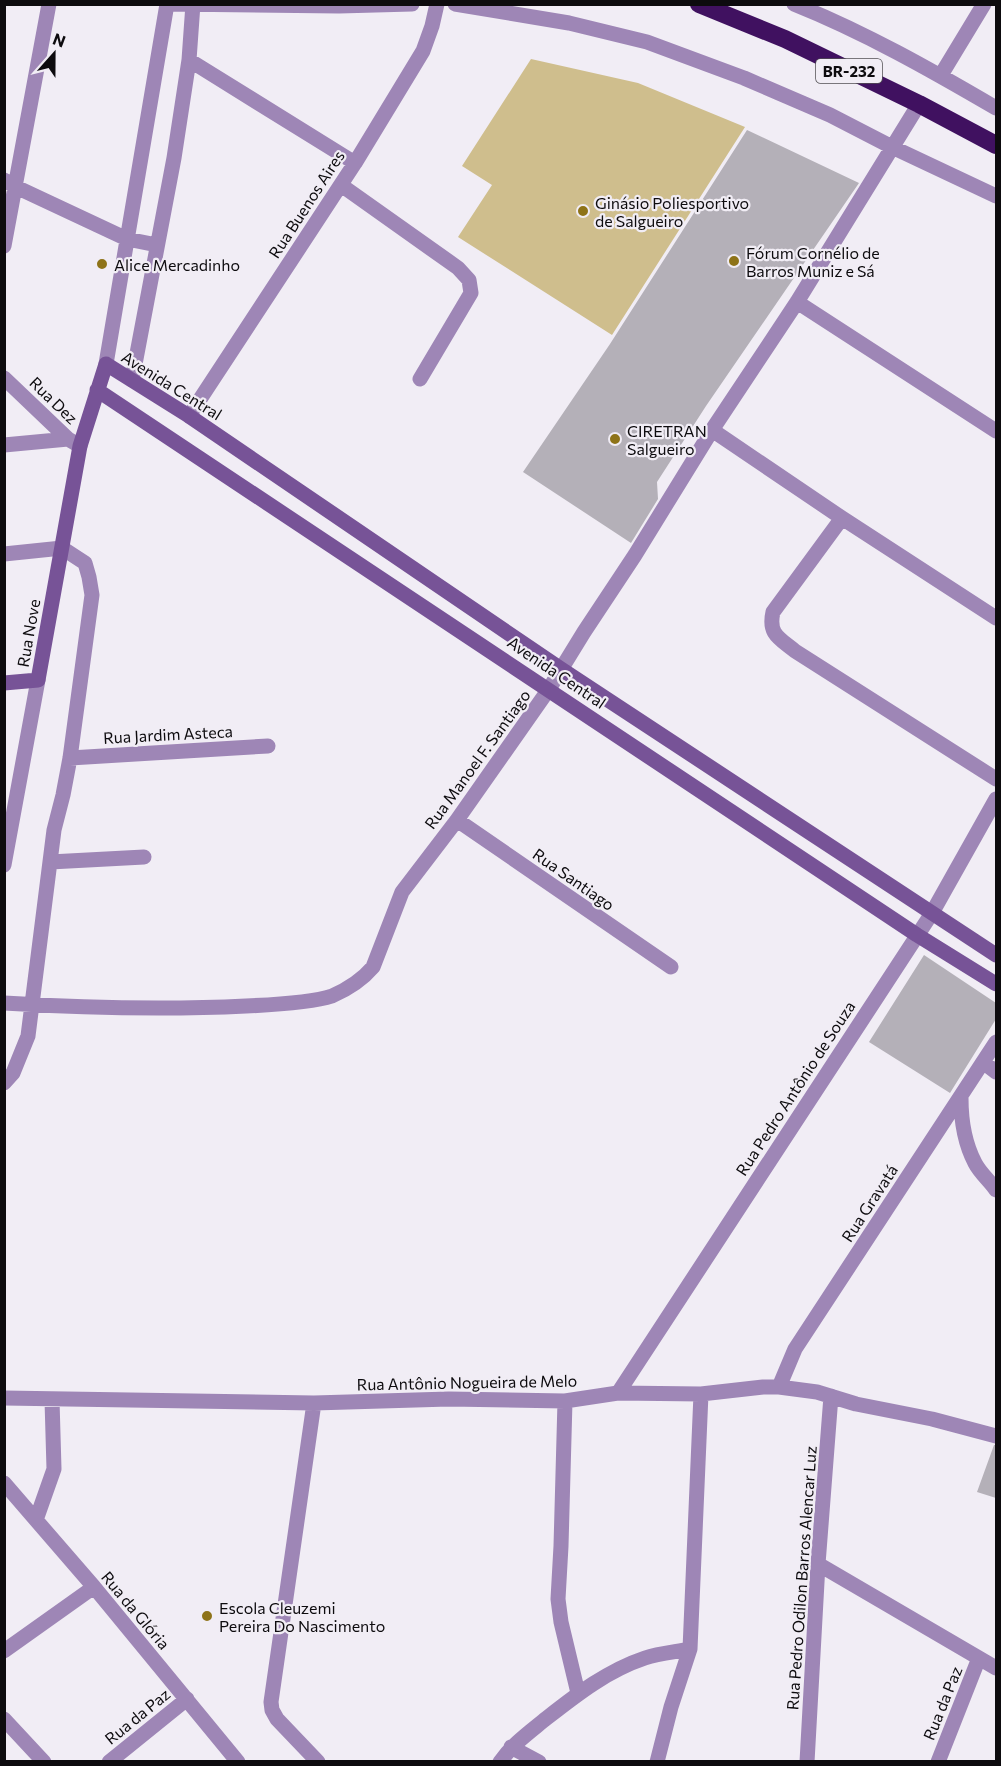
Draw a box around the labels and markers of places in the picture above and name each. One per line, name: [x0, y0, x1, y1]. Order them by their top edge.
place label: Ginásio Poliesportivo de Salgueiro: [595, 193, 749, 230]
marker: Ginásio Poliesportivo de Salgueiro: [576, 204, 590, 218]
place label: Fórum Cornélio de Barros Muniz e Sá: [746, 243, 880, 280]
marker: Fórum Cornélio de Barros Muniz e Sá: [727, 254, 741, 268]
place label: Alice Mercadinho: [114, 255, 240, 274]
marker: Alice Mercadinho: [95, 257, 109, 271]
place label: CIRETRAN Salgueiro: [627, 421, 707, 458]
marker: CIRETRAN Salgueiro: [608, 432, 622, 446]
place label: Escola Cleuzemi Pereira Do Nascimento: [219, 1598, 385, 1635]
marker: Escola Cleuzemi Pereira Do Nascimento: [200, 1609, 214, 1623]

